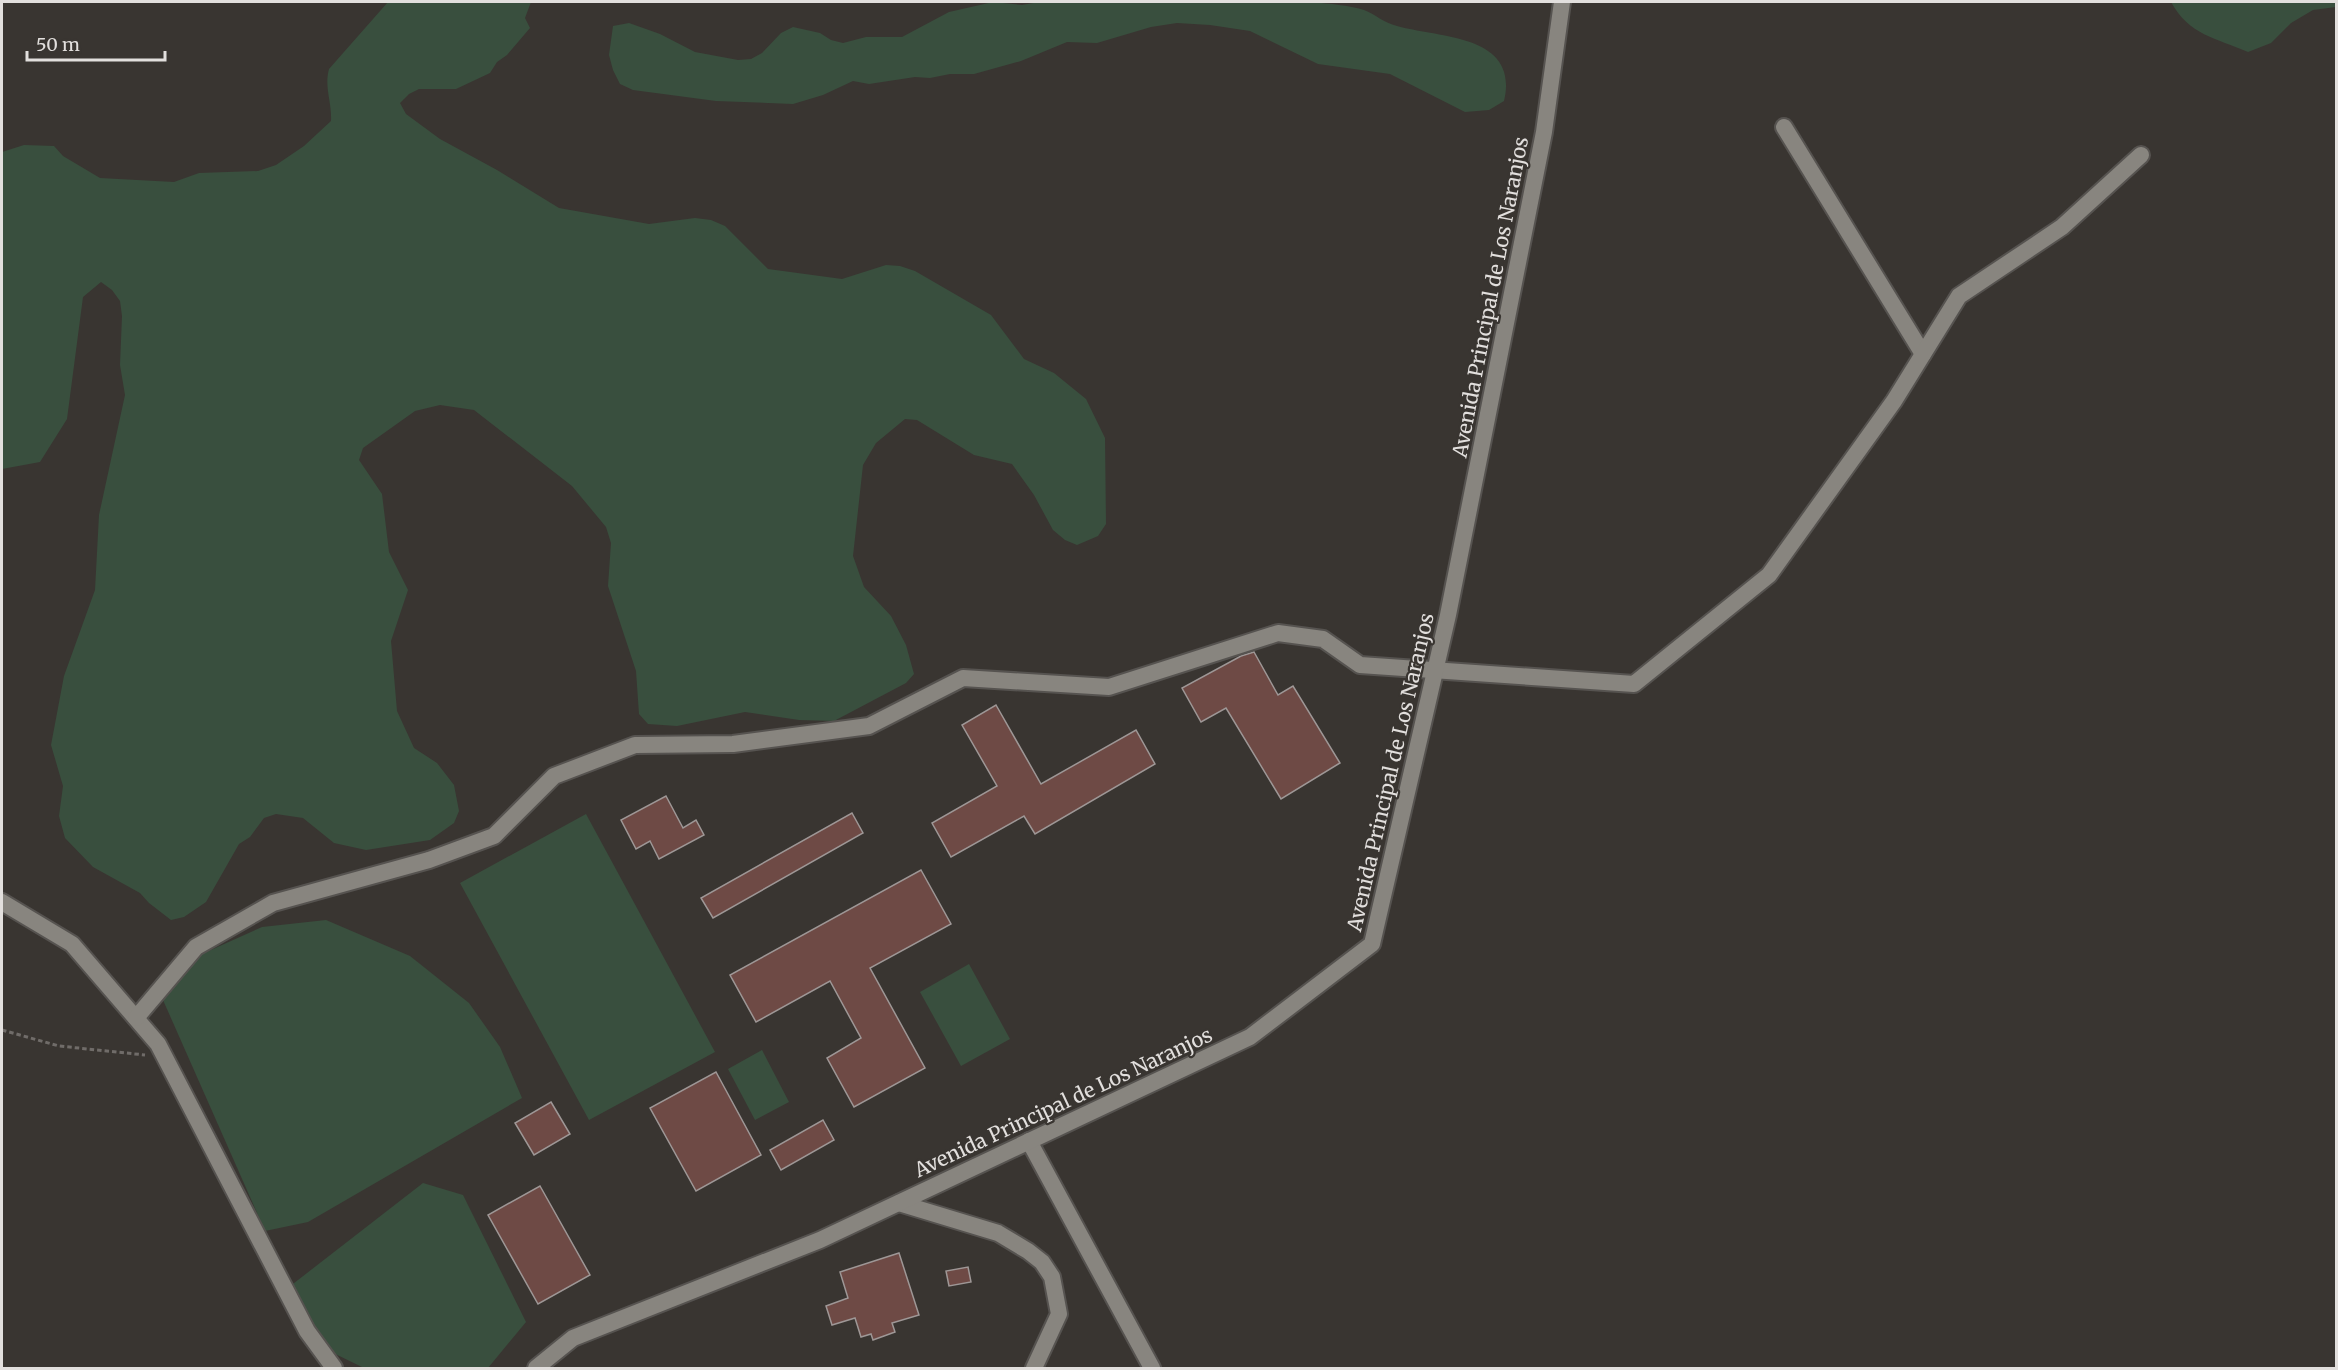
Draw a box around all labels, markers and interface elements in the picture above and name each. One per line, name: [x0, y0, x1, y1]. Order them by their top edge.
scale bar: [27, 24, 165, 62]
text: 50 m: [36, 33, 80, 56]
street label: Avenida Principal de Los Naranjos: [1446, 135, 1533, 460]
street label: Avenida Principal de Los Naranjos: [1341, 610, 1439, 935]
street label: Avenida Principal de Los Naranjos: [909, 1022, 1216, 1183]

